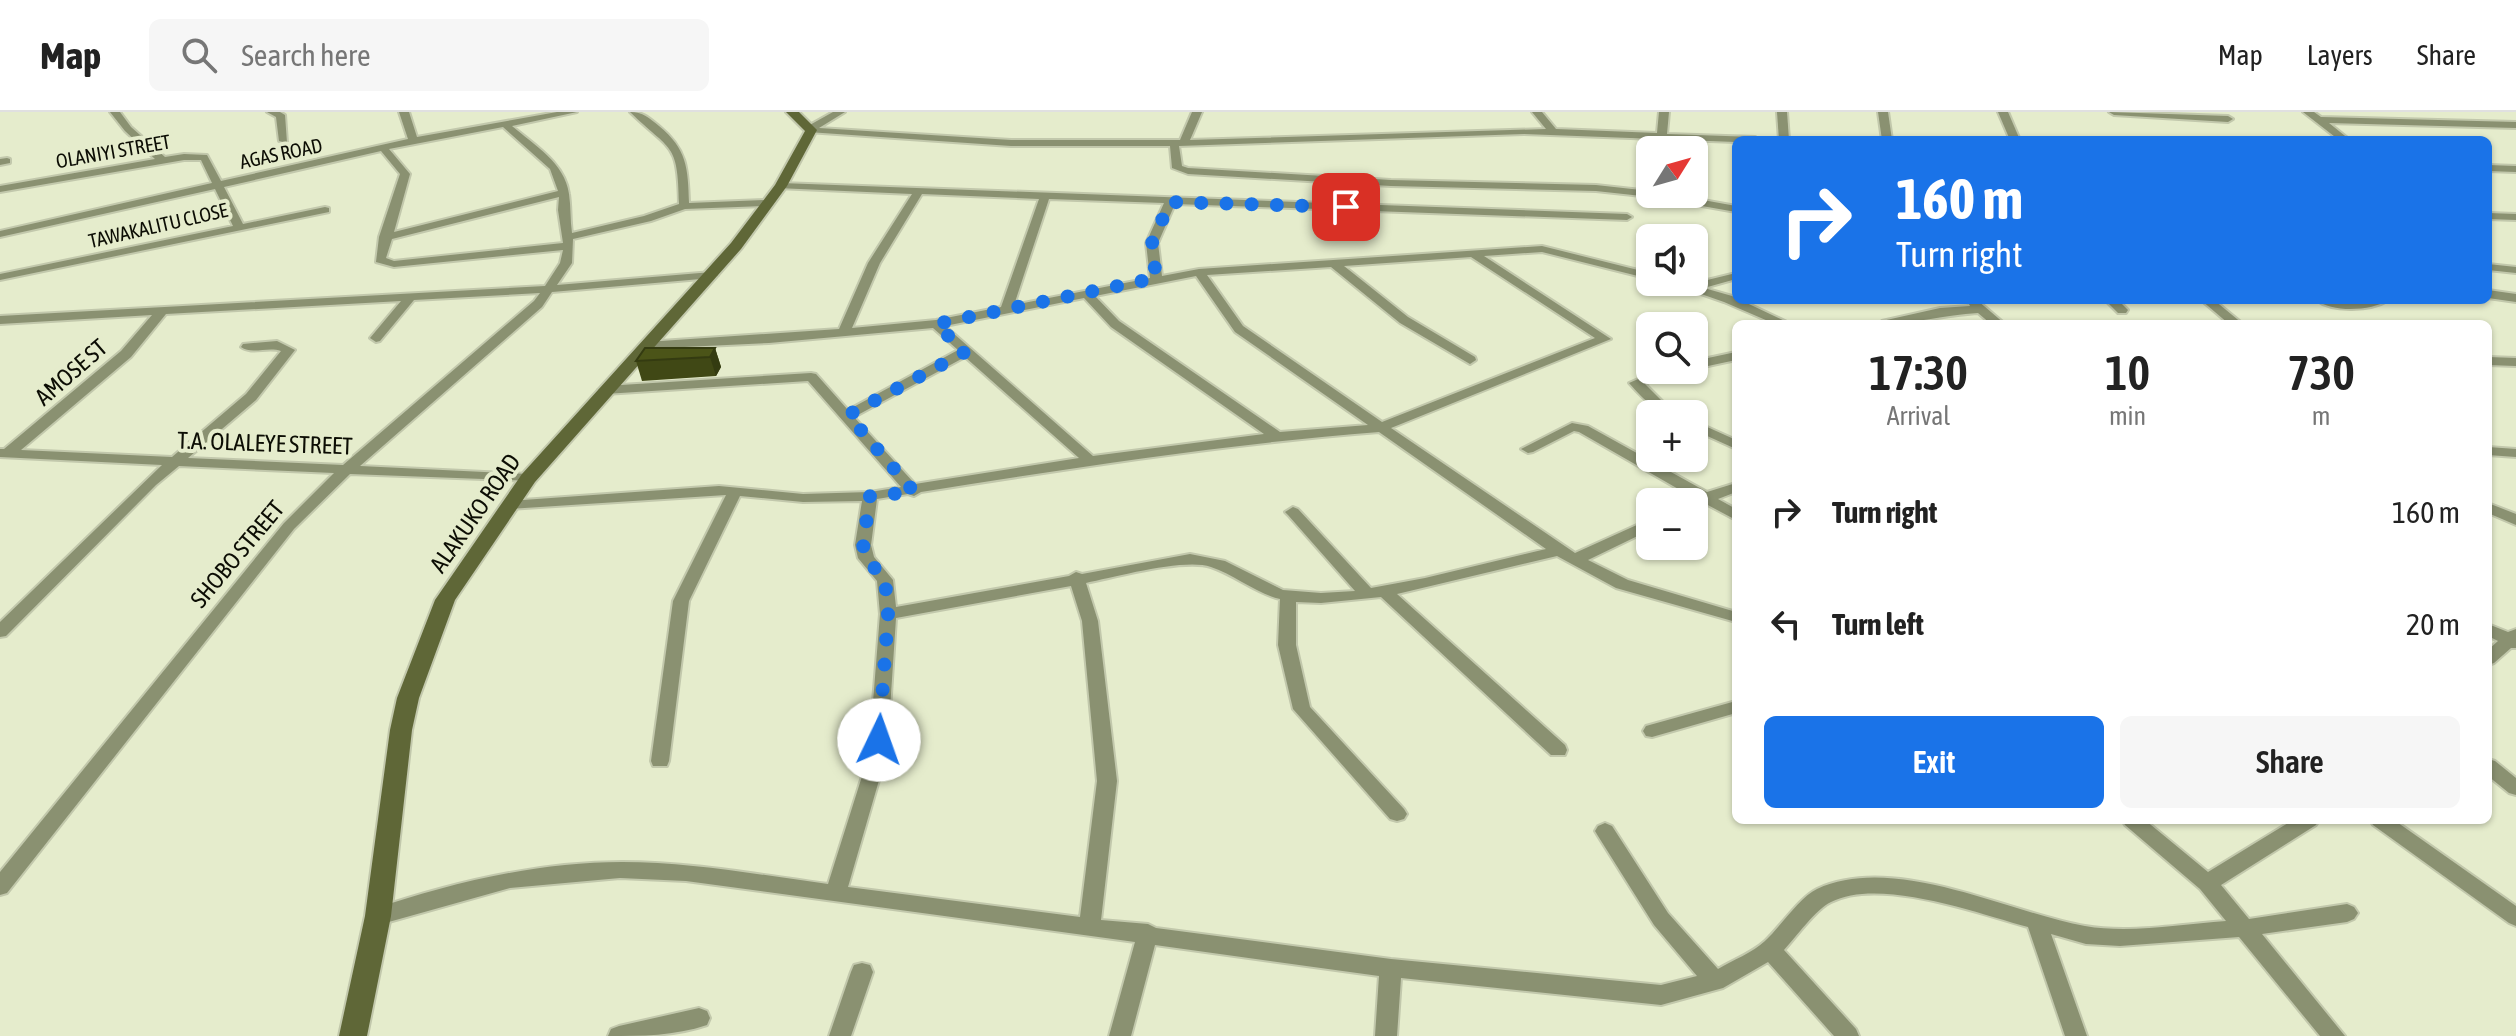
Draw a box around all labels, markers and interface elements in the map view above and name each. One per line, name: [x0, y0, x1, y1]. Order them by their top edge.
search box: [149, 19, 709, 91]
icon: search: [177, 33, 221, 77]
text: Map: [40, 34, 101, 77]
text: Search here: [241, 38, 371, 72]
text: Map: [2218, 39, 2263, 71]
text: Layers: [2307, 39, 2373, 71]
text: Share: [2417, 39, 2476, 71]
street label: OLANIYI STREET: [54, 130, 172, 172]
street label: AGAS ROAD: [238, 133, 324, 173]
north arrow: [1636, 136, 1708, 208]
map controls: [1636, 136, 1708, 560]
text: 160 m: [1896, 167, 2023, 231]
icon: right: [1764, 168, 1868, 272]
pin: [1312, 173, 1380, 241]
icon: arrive: [1324, 185, 1368, 229]
street label: TAWAKALITU CLOSE: [86, 198, 230, 252]
button: sound: [1636, 224, 1708, 296]
text: Turn right: [1896, 233, 2023, 275]
button: search: [1636, 312, 1708, 384]
street label: AMOSE ST: [30, 333, 113, 410]
text: 17:30: [1869, 345, 1968, 400]
text: 10: [2105, 345, 2150, 400]
text: 730: [2287, 345, 2355, 400]
button: +: [1636, 400, 1708, 472]
text: Arrival: [1887, 401, 1950, 431]
text: min: [2109, 401, 2146, 431]
text: m: [2312, 401, 2330, 431]
street label: T.A. OLALEYE STREET: [177, 426, 354, 460]
street label: ALAKUKO ROAD: [424, 449, 526, 577]
button: −: [1636, 488, 1708, 560]
icon: right: [1764, 490, 1808, 534]
street label: SHOBO STREET: [185, 495, 290, 613]
text: Turn right: [1832, 495, 1938, 529]
text: 160 m: [2392, 495, 2460, 529]
icon: left: [1764, 602, 1808, 646]
text: Turn left: [1832, 607, 1924, 641]
text: 20 m: [2406, 607, 2460, 641]
position arrow: [837, 698, 921, 782]
button: Exit: [1764, 716, 2104, 808]
button: Share: [2120, 716, 2460, 808]

